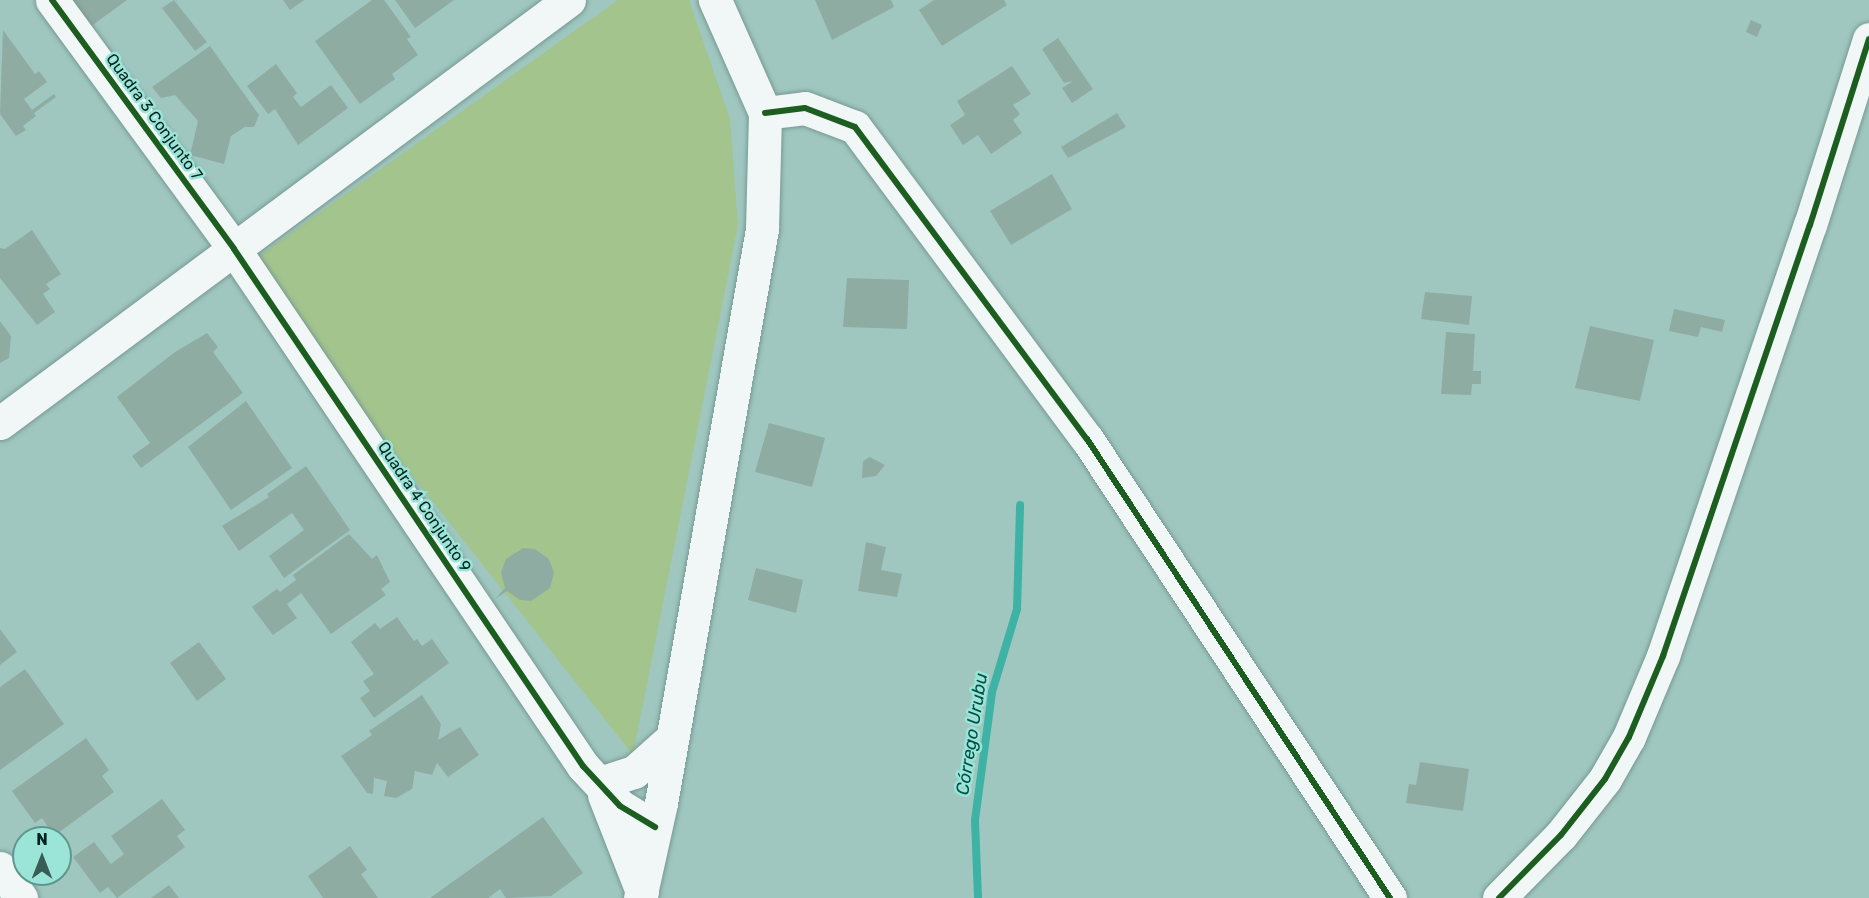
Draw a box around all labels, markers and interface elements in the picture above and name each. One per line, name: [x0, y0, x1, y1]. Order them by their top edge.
street label: Quadra 3 Conjunto 7: [102, 50, 206, 184]
street label: Quadra 4 Conjunto 9: [373, 438, 475, 576]
water label: Córrego Urubu: [952, 671, 992, 797]
north arrow: [12, 826, 72, 886]
text: N: [36, 830, 48, 849]

